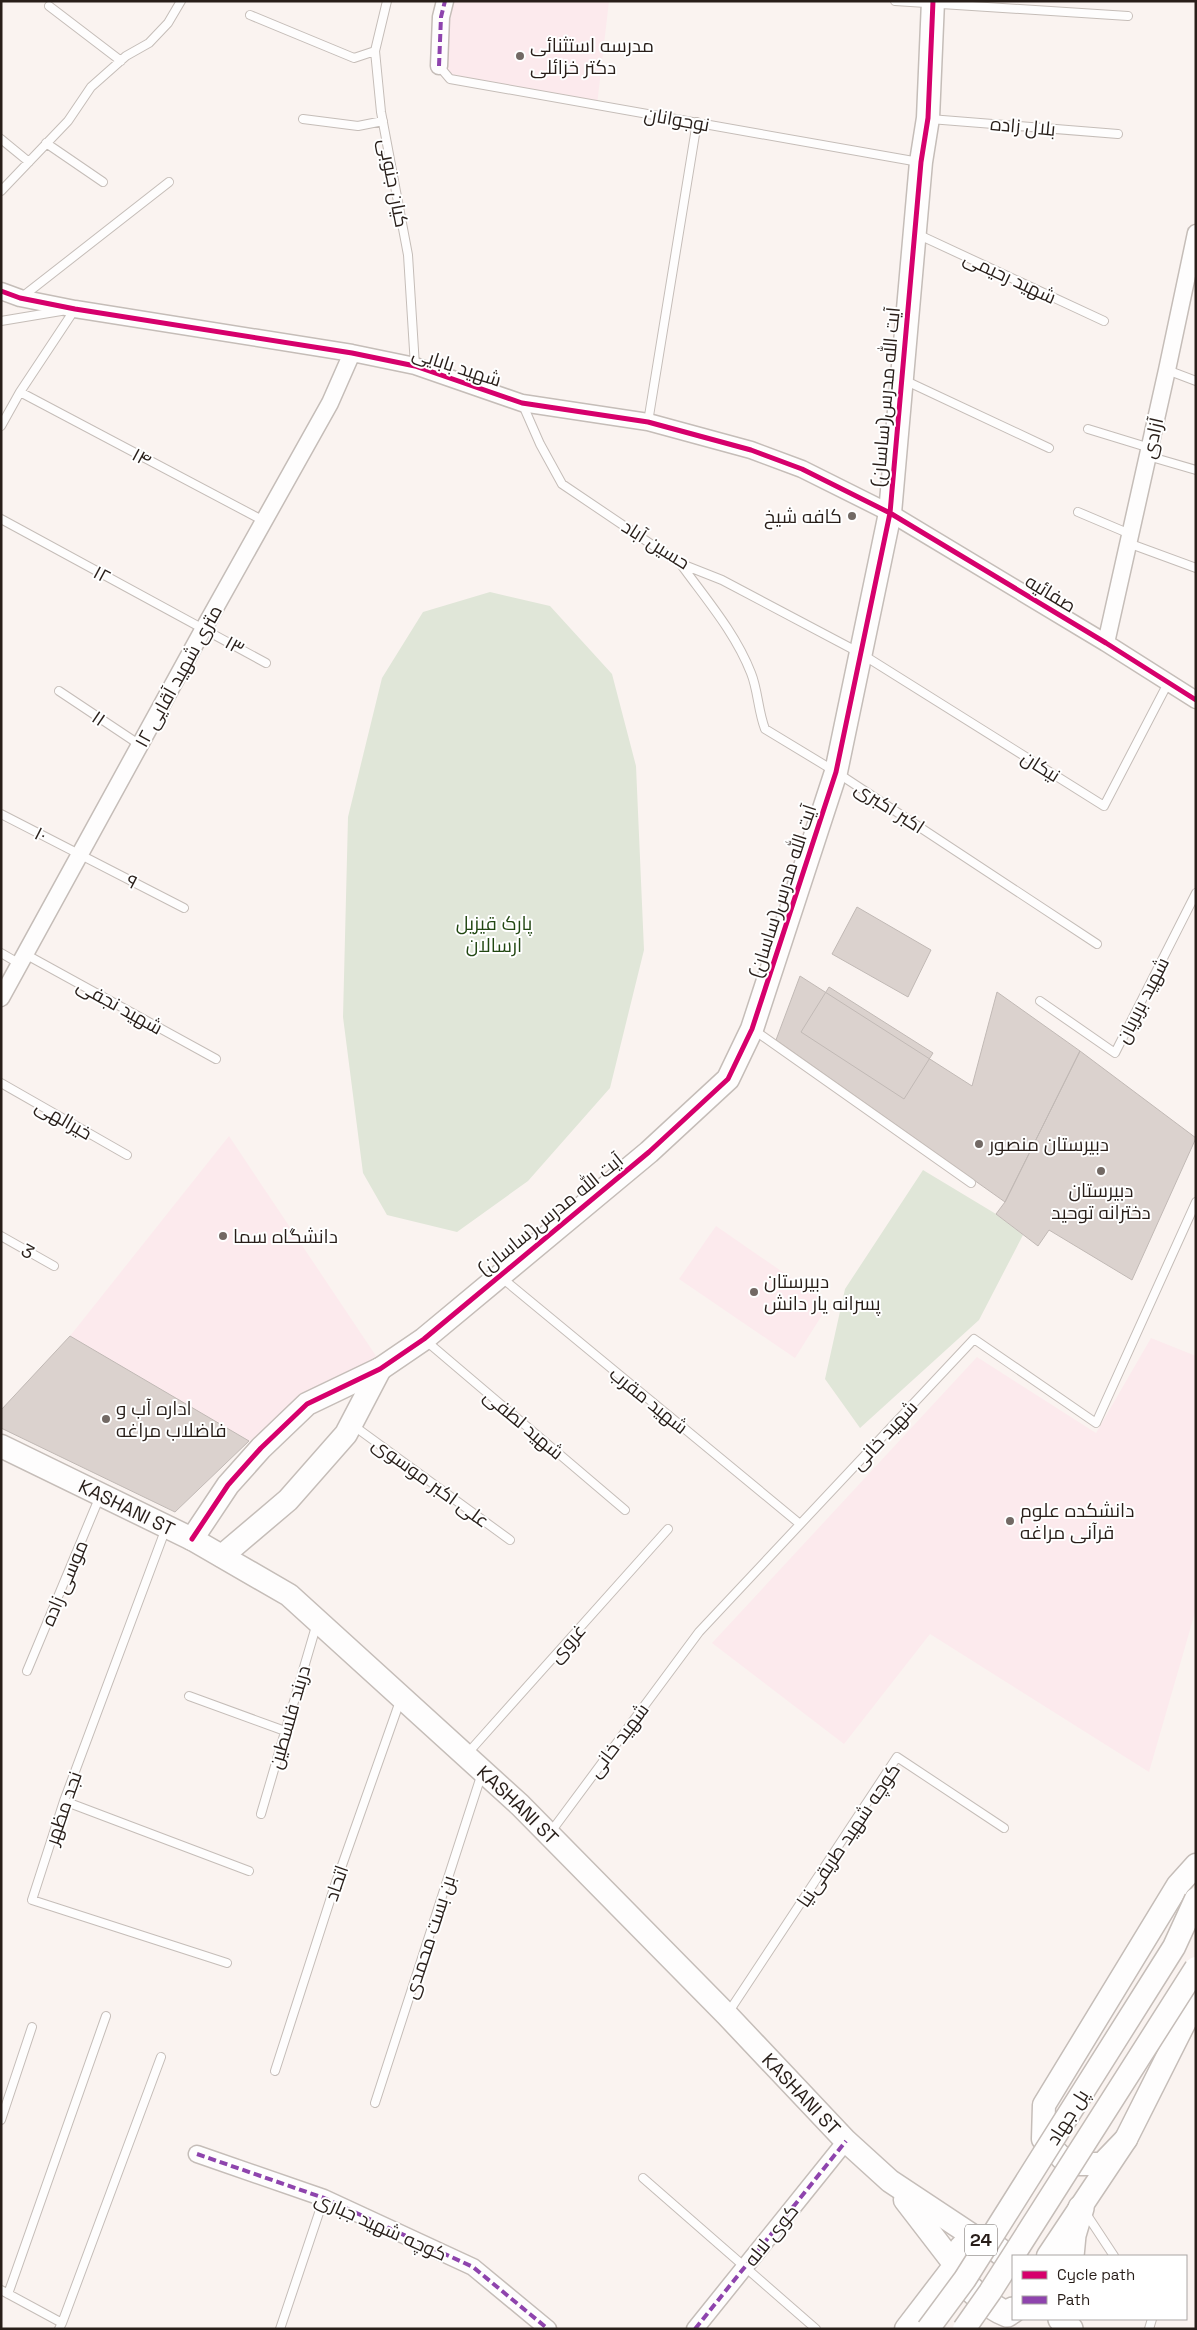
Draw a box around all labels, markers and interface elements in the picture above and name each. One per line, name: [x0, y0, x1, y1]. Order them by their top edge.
place label: مدرسه استثنائی دکتر خزائلی: [530, 33, 654, 80]
marker: مدرسه استثنائی دکتر خزائلی: [514, 50, 526, 62]
street label: نوجوانان: [642, 101, 712, 138]
street label: بلال زاده: [989, 111, 1057, 142]
street label: کیان جنوبی: [373, 137, 414, 229]
street label: شهید رحیمی: [959, 245, 1060, 310]
street label: آیت الله مدرس(ساسان): [865, 306, 906, 488]
street label: شهید بابایی: [409, 340, 505, 393]
street label: آزادی: [1136, 415, 1169, 461]
street label: ۱۴: [128, 442, 156, 473]
place label: کافه شیخ: [764, 504, 842, 530]
marker: کافه شیخ: [846, 510, 858, 522]
street label: حسین آباد: [617, 514, 694, 575]
street label: ۱۲: [89, 560, 115, 589]
street label: صفائیه: [1021, 569, 1081, 618]
street label: ۱۲ متری شهید آقایی: [129, 601, 228, 752]
street label: ۱۳: [221, 630, 249, 661]
street label: ۱۱: [87, 705, 111, 732]
street label: نیکان: [1017, 745, 1065, 788]
street label: اکبر اکبری: [850, 776, 929, 839]
street label: آیت الله مدرس(ساسان): [743, 801, 822, 981]
street label: ۱۰: [30, 821, 51, 848]
street label: ۹: [122, 868, 142, 895]
park label: پارک قیزیل ارسالان: [456, 911, 532, 958]
street label: شهید بربریان: [1110, 953, 1175, 1048]
street label: شهید نجفی: [72, 973, 167, 1040]
street label: خیرالهی: [31, 1093, 97, 1146]
place label: دبیرستان منصور: [988, 1132, 1109, 1157]
marker: دبیرستان منصور: [973, 1138, 985, 1150]
street label: آیت الله مدرس(ساسان): [472, 1148, 628, 1281]
marker: دبیرستان دخترانه توحید: [1095, 1165, 1107, 1177]
place label: دبیرستان دخترانه توحید: [1051, 1178, 1151, 1225]
place label: دانشگاه سما: [233, 1224, 338, 1249]
marker: دانشگاه سما: [217, 1230, 229, 1242]
street label: 3: [17, 1238, 39, 1265]
place label: دبیرستان پسرانه یار دانش: [764, 1269, 880, 1316]
marker: دبیرستان پسرانه یار دانش: [748, 1286, 760, 1298]
street label: شهید مقرب: [604, 1361, 693, 1440]
street label: شهید لطفی: [478, 1384, 569, 1465]
street label: شهید خانی: [846, 1395, 923, 1476]
place label: اداره آب و فاضلاب مراغه: [116, 1396, 227, 1443]
marker: اداره آب و فاضلاب مراغه: [100, 1413, 112, 1425]
street label: علی اکبر موسوی: [367, 1431, 494, 1533]
street label: KASHANI ST: [74, 1474, 179, 1542]
place label: دانشکده علوم قرآنی مراغه: [1020, 1498, 1134, 1545]
marker: دانشکده علوم قرآنی مراغه: [1004, 1515, 1016, 1527]
street label: موسی زاده: [35, 1536, 94, 1630]
street label: غروی: [543, 1618, 591, 1668]
street label: دربند فلسطین: [263, 1662, 316, 1772]
street label: شهید خانی: [582, 1698, 655, 1783]
street label: کوچه شهید طریقی‌نیا: [791, 1759, 906, 1912]
street label: KASHANI ST: [472, 1760, 564, 1850]
street label: نجد مظهر: [39, 1768, 88, 1849]
street label: اتحاد: [319, 1862, 354, 1904]
street label: بن بست محمدی: [398, 1872, 461, 2002]
street label: KASHANI ST: [756, 2048, 846, 2141]
street label: پل جهاد: [1041, 2085, 1094, 2150]
street label: کوچه شهید جباری: [311, 2186, 451, 2267]
street label: کوی لاله: [739, 2199, 804, 2272]
road number: 24: [965, 2224, 997, 2256]
legend: [1012, 2255, 1187, 2320]
text: Cycle path: [1057, 2265, 1135, 2284]
text: Path: [1057, 2290, 1090, 2309]

